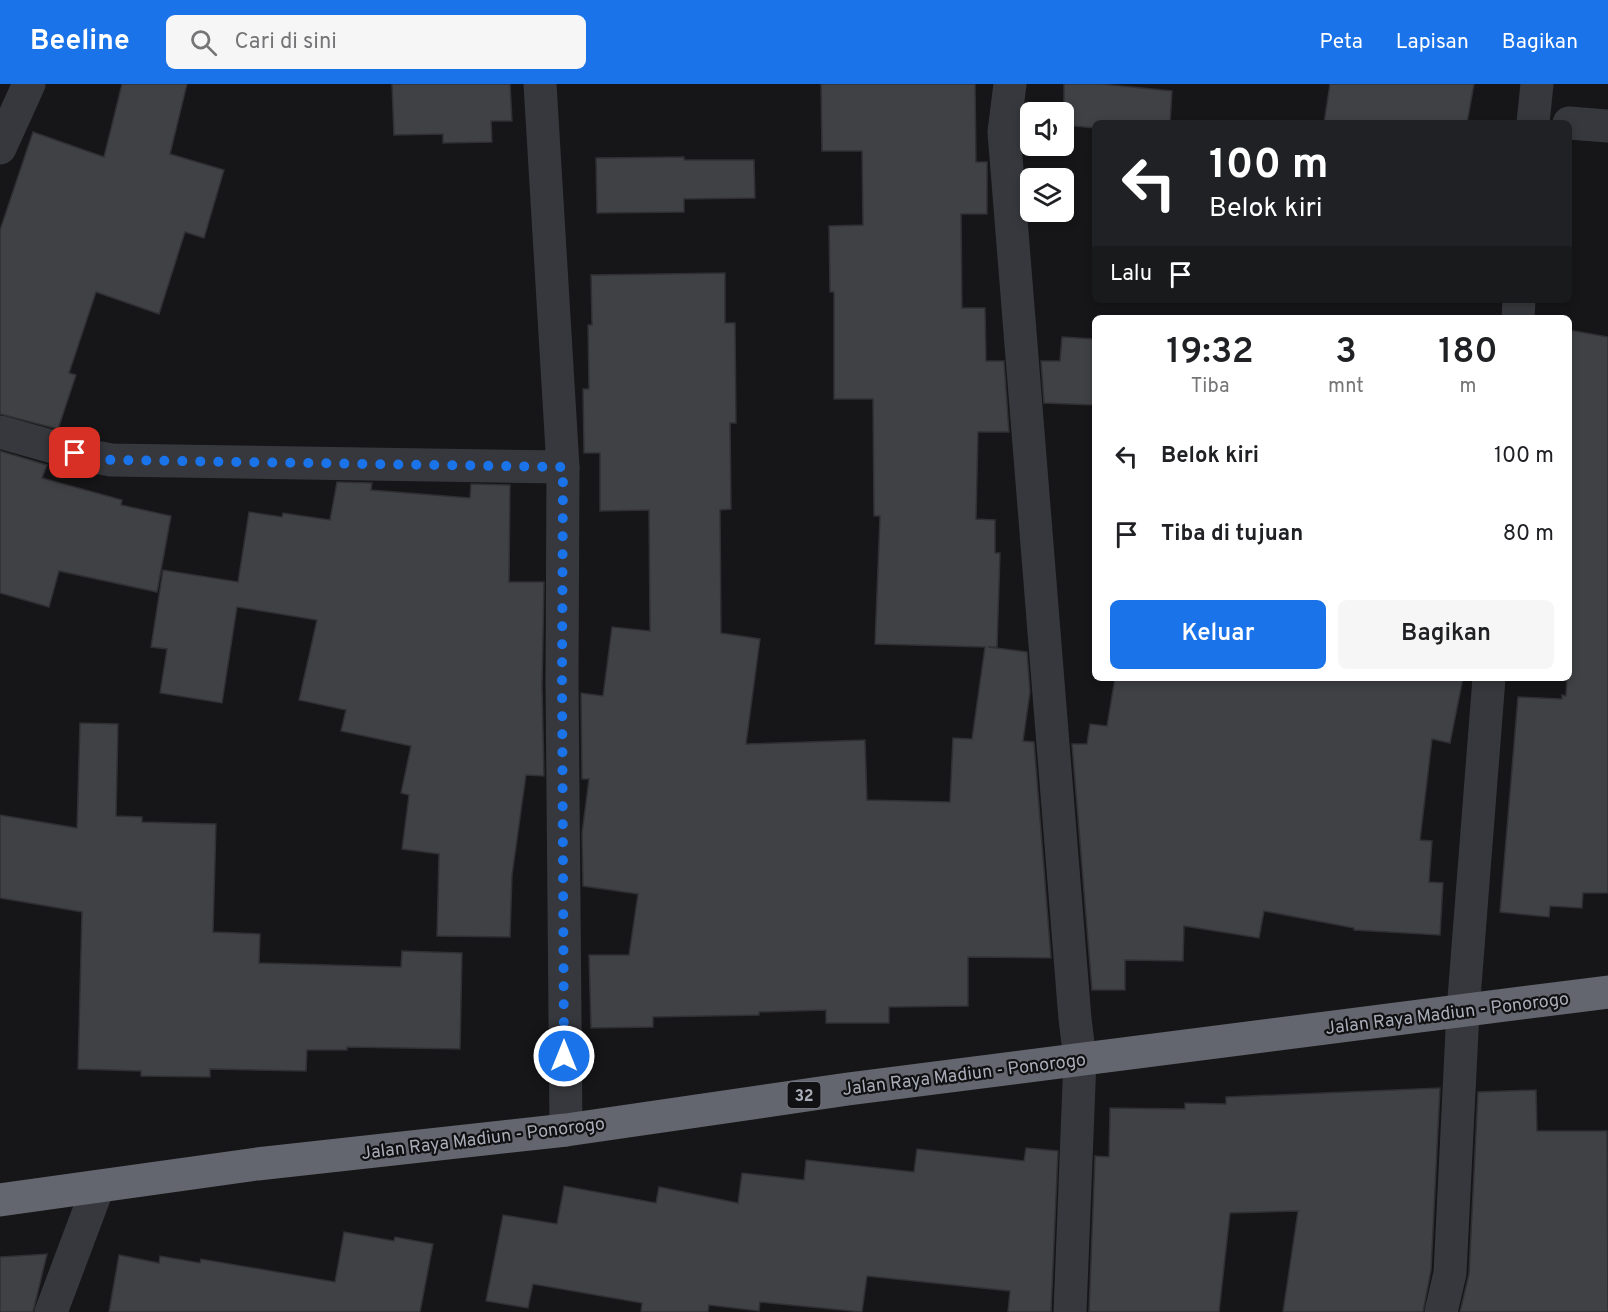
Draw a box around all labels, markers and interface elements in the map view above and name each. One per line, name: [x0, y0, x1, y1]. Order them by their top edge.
search box: [166, 15, 586, 69]
text: Beeline: [30, 24, 130, 60]
icon: search: [187, 26, 220, 59]
text: Cari di sini: [235, 29, 337, 56]
text: Peta: [1320, 29, 1363, 56]
text: Lapisan: [1396, 29, 1469, 56]
text: Bagikan: [1502, 29, 1578, 56]
map controls: [1020, 102, 1074, 222]
button: sound: [1020, 102, 1074, 156]
text: 100 m: [1209, 140, 1328, 193]
icon: left: [1110, 144, 1188, 222]
button: layers: [1020, 168, 1074, 222]
text: Belok kiri: [1209, 192, 1323, 226]
icon: arrive: [1164, 258, 1197, 291]
text: Lalu: [1110, 261, 1152, 288]
text: 19:32: [1166, 330, 1254, 376]
text: 3: [1335, 330, 1357, 376]
text: 180: [1438, 330, 1498, 376]
text: Tiba: [1191, 374, 1229, 400]
text: mnt: [1328, 374, 1364, 400]
text: m: [1459, 374, 1476, 400]
pin: [49, 427, 100, 478]
icon: arrive: [58, 436, 91, 469]
icon: left: [1110, 440, 1143, 473]
text: Belok kiri: [1161, 443, 1259, 470]
text: 100 m: [1494, 443, 1554, 470]
icon: arrive: [1110, 518, 1143, 551]
text: Tiba di tujuan: [1161, 521, 1303, 548]
text: 80 m: [1503, 521, 1554, 548]
button: Keluar: [1110, 600, 1326, 669]
button: Bagikan: [1338, 600, 1554, 669]
street label: Jalan Raya Madiun - Ponorogo: [1324, 988, 1570, 1041]
position arrow: [532, 1024, 596, 1088]
street label: Jalan Raya Madiun - Ponorogo: [841, 1049, 1087, 1102]
road number: 32: [788, 1082, 820, 1108]
street label: Jalan Raya Madiun - Ponorogo: [360, 1113, 606, 1166]

